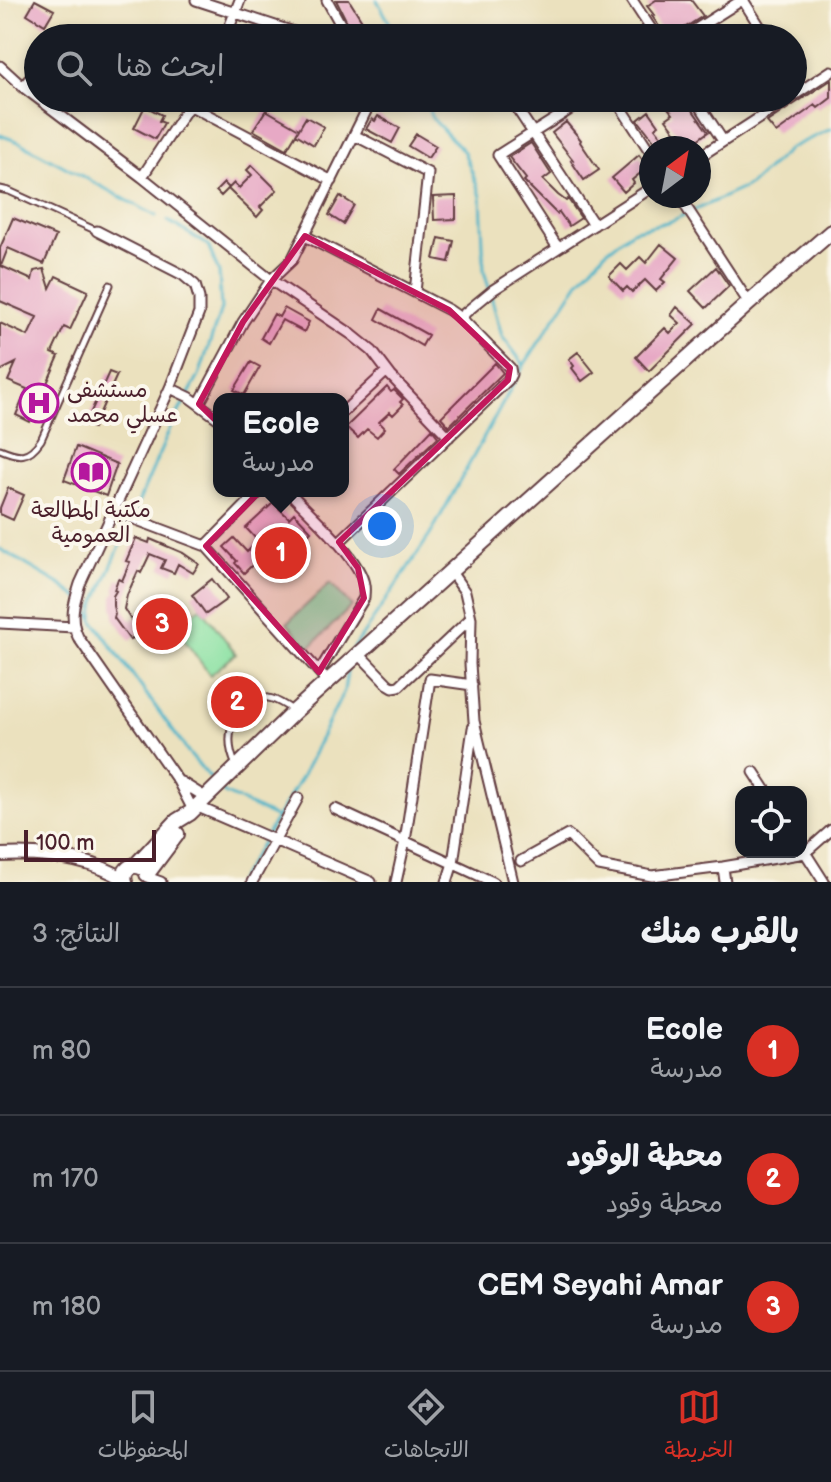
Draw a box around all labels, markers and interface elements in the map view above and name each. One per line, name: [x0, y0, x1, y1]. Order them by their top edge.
search box: [24, 24, 807, 112]
icon: search: [52, 46, 96, 90]
text: ابحث هنا: [116, 49, 224, 85]
north arrow: [639, 136, 711, 208]
place label: مستشفى عسلي محمد: [67, 377, 178, 434]
hospital icon: مستشفى عسلي محمد: [18, 382, 60, 424]
popup: [213, 393, 349, 497]
text: Ecole: [242, 406, 320, 442]
text: مدرسة: [242, 448, 315, 479]
library icon: مكتبة المطالعة العمومية: [70, 451, 112, 493]
place label: مكتبة المطالعة العمومية: [31, 497, 151, 549]
your location: [362, 506, 402, 546]
pin: 1: [255, 523, 307, 583]
pin: 3: [136, 594, 188, 654]
pin: 2: [211, 672, 263, 732]
map controls: [735, 786, 807, 858]
button: locate: [735, 786, 807, 858]
scale bar: [24, 826, 156, 862]
text: 100 m: [36, 830, 95, 857]
text: بالقرب منك: [641, 912, 799, 953]
text: النتائج: 3: [32, 919, 120, 950]
text: Ecole: [646, 1012, 723, 1048]
text: 80 m: [32, 1036, 91, 1067]
text: 1: [768, 1036, 778, 1067]
text: مدرسة: [651, 1054, 723, 1085]
text: محطة الوقود: [566, 1139, 723, 1175]
text: 170 m: [32, 1164, 99, 1195]
text: 2: [765, 1164, 781, 1195]
text: محطة وقود: [606, 1189, 723, 1220]
text: CEM Seyahi Amar: [478, 1268, 723, 1304]
text: 180 m: [32, 1292, 101, 1323]
text: 3: [765, 1292, 781, 1323]
text: مدرسة: [651, 1310, 723, 1341]
tab: المحفوظات: [98, 1385, 188, 1469]
tab: الاتجاهات: [384, 1385, 469, 1469]
tab: الخريطة: [665, 1385, 733, 1469]

